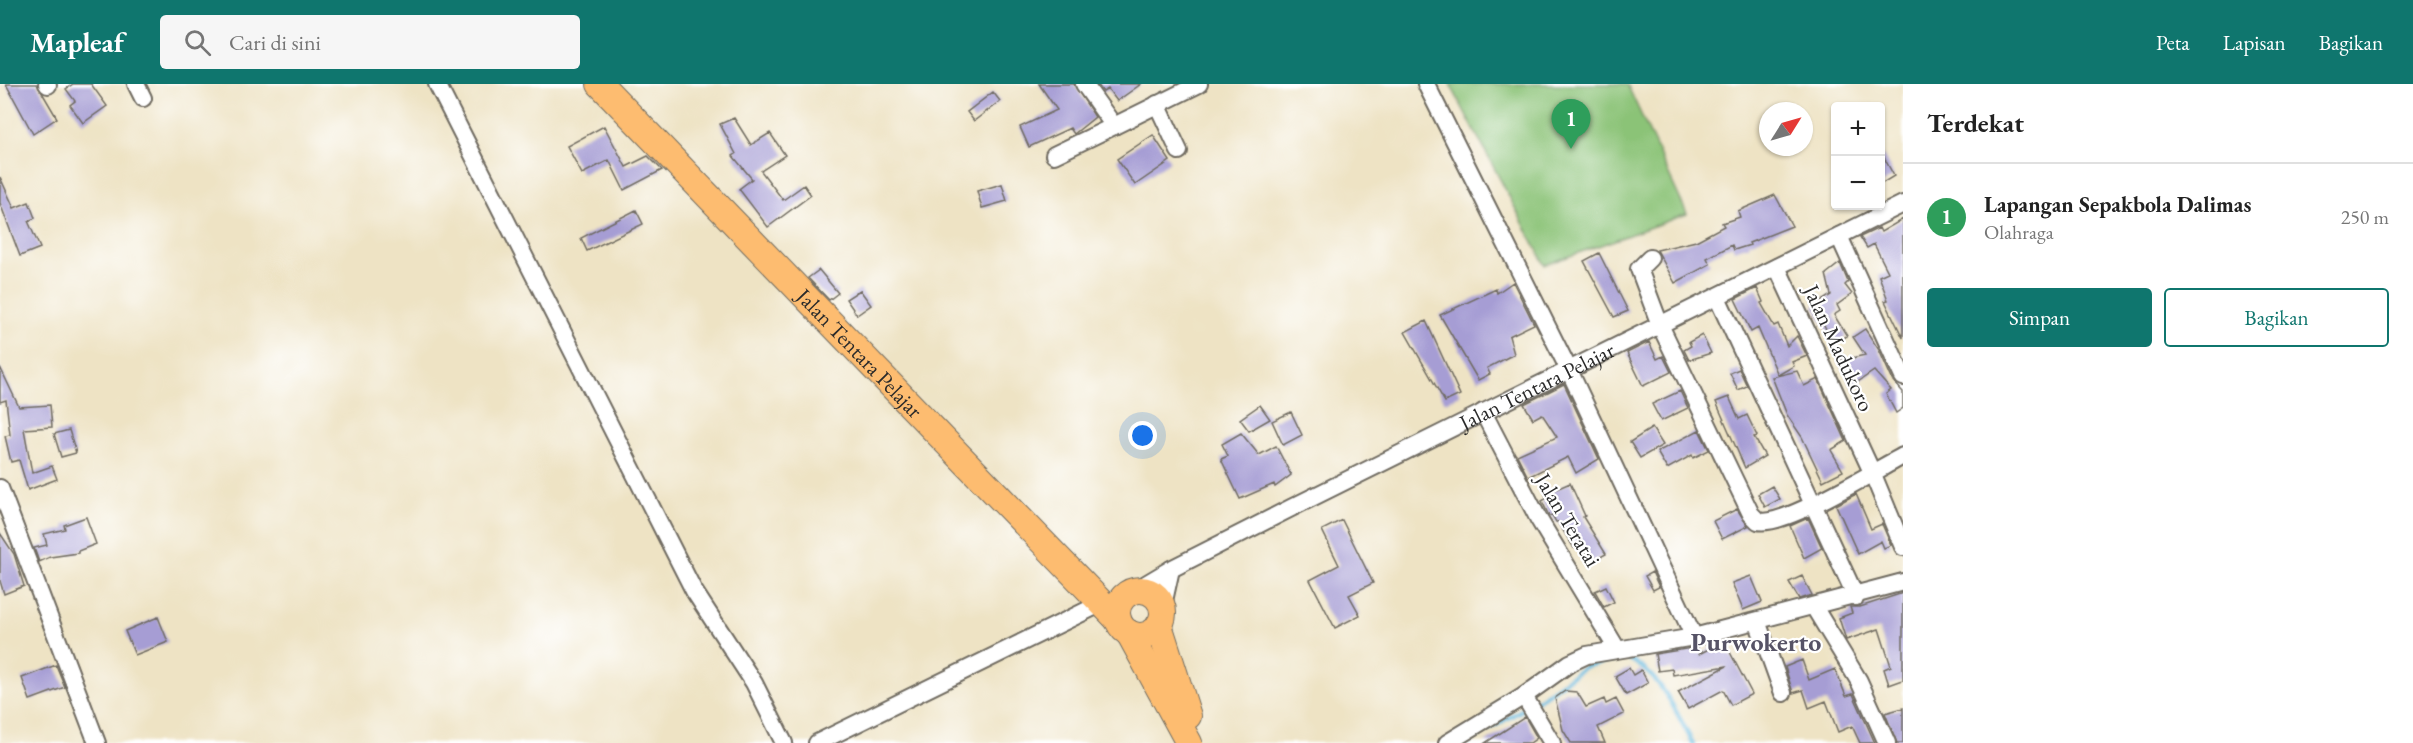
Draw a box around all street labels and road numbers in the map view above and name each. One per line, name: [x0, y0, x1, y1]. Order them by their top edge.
street label: Jalan Madukoro: [1796, 278, 1881, 416]
street label: Jalan Tentara Pelajar: [789, 280, 930, 425]
street label: Jalan Tentara Pelajar: [1452, 335, 1620, 438]
street label: Jalan Teratai: [1528, 466, 1607, 572]

